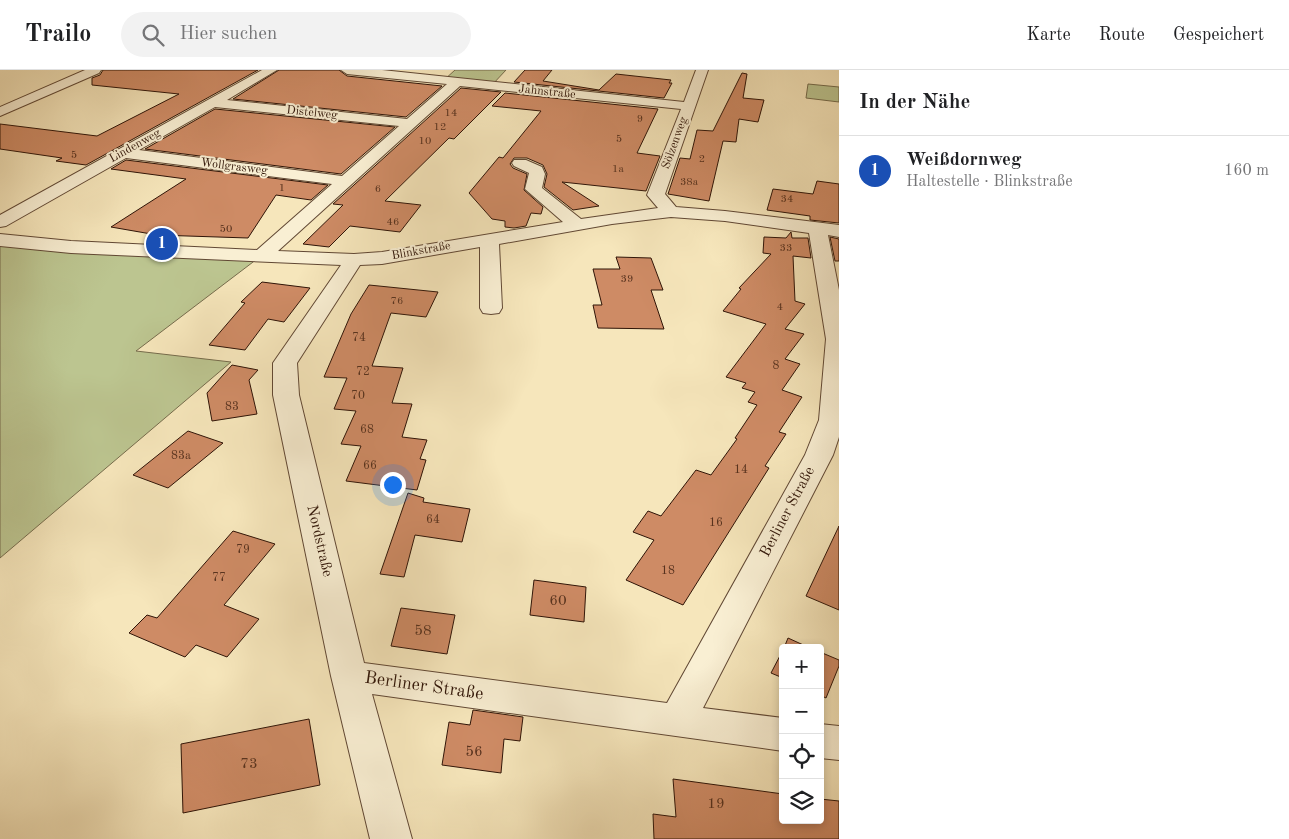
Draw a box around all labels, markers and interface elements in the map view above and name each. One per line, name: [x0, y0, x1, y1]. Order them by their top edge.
search box: [121, 12, 471, 57]
icon: search: [139, 21, 167, 49]
text: Trailo: [25, 23, 91, 47]
text: Hier suchen: [179, 25, 277, 44]
text: Karte: [1026, 26, 1071, 44]
text: Route: [1099, 26, 1145, 44]
text: Gespeichert: [1173, 26, 1264, 44]
street label: Jahnstraße: [518, 83, 577, 101]
text: In der Nähe: [859, 92, 970, 113]
street label: Distelweg: [286, 104, 339, 122]
house number: 14: [445, 108, 457, 119]
house number: 9: [637, 114, 643, 125]
street label: Sölzenweg: [660, 115, 690, 171]
house number: 12: [434, 122, 446, 133]
street label: Lindenweg: [107, 127, 163, 165]
house number: 5: [616, 134, 622, 145]
house number: 10: [419, 136, 431, 147]
house number: 5: [71, 150, 77, 161]
text: Weißdornweg: [906, 151, 1022, 170]
house number: 2: [699, 154, 705, 165]
street label: Wollgrasweg: [200, 157, 269, 177]
text: 1: [870, 163, 880, 179]
text: 160 m: [1224, 163, 1269, 179]
house number: 1a: [612, 164, 624, 175]
text: Haltestelle · Blinkstraße: [906, 174, 1073, 190]
house number: 38a: [680, 177, 699, 188]
house number: 1: [279, 183, 285, 194]
house number: 6: [375, 184, 381, 195]
house number: 34: [781, 194, 793, 205]
house number: 46: [387, 217, 399, 228]
house number: 50: [220, 224, 232, 235]
pin: 1: [146, 225, 178, 263]
street label: Blinkstraße: [391, 240, 452, 262]
house number: 33: [780, 243, 792, 254]
house number: 39: [621, 274, 633, 285]
house number: 76: [391, 296, 403, 307]
house number: 4: [777, 302, 783, 313]
house number: 74: [352, 332, 366, 344]
house number: 8: [773, 360, 780, 372]
house number: 72: [356, 366, 370, 378]
house number: 70: [351, 390, 365, 402]
house number: 83: [225, 401, 239, 413]
house number: 68: [360, 424, 374, 436]
house number: 83a: [171, 450, 191, 462]
house number: 66: [363, 460, 377, 472]
house number: 14: [734, 464, 748, 476]
street label: Berliner Straße: [758, 464, 818, 560]
your location: [380, 472, 406, 498]
street label: Nordstraße: [303, 504, 335, 578]
house number: 64: [426, 514, 440, 526]
house number: 16: [709, 517, 723, 529]
house number: 79: [236, 544, 250, 556]
house number: 18: [661, 565, 675, 577]
house number: 77: [212, 572, 226, 584]
house number: 60: [549, 594, 567, 609]
house number: 58: [414, 624, 432, 639]
map controls: [779, 644, 824, 824]
button: +: [779, 644, 824, 689]
street label: Berliner Straße: [363, 669, 485, 703]
button: −: [779, 689, 824, 734]
button: locate: [779, 734, 824, 779]
house number: 56: [465, 745, 483, 760]
house number: 73: [240, 757, 258, 772]
button: layers: [779, 779, 824, 824]
house number: 19: [707, 797, 725, 812]

